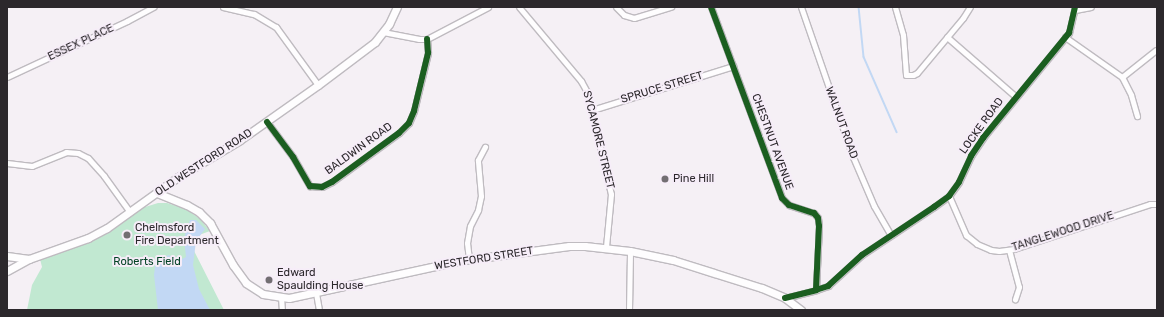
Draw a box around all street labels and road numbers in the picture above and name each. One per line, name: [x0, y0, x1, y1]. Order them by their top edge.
street label: ESSEX PLACE: [46, 22, 116, 64]
street label: SPRUCE STREET: [619, 69, 705, 107]
street label: WALNUT ROAD: [822, 85, 860, 161]
street label: SYCAMORE STREET: [579, 90, 617, 190]
street label: CHESTNUT AVENUE: [748, 92, 796, 192]
street label: LOCKE ROAD: [957, 95, 1007, 157]
street label: BALDWIN ROAD: [323, 120, 395, 178]
street label: OLD WESTFORD ROAD: [153, 127, 255, 199]
street label: TANGLEWOOD DRIVE: [1010, 209, 1116, 255]
street label: WESTFORD STREET: [434, 245, 534, 273]

